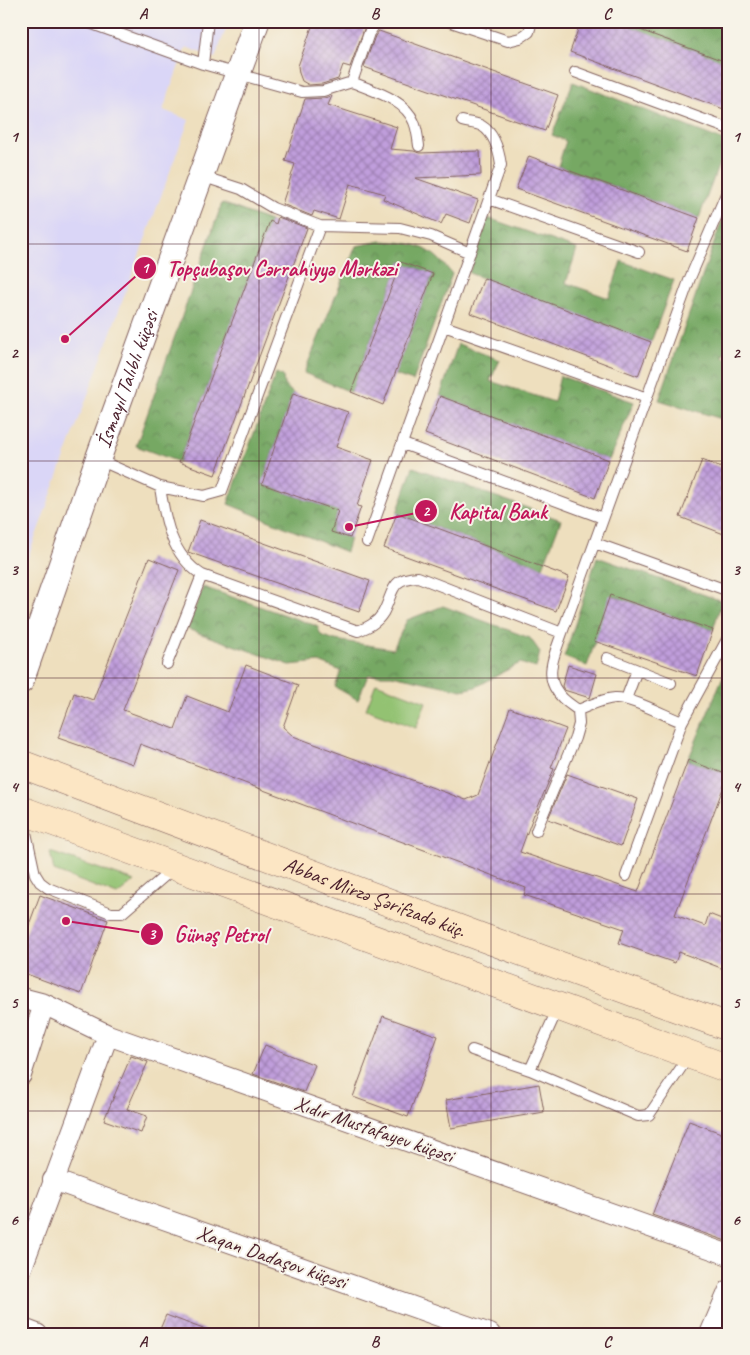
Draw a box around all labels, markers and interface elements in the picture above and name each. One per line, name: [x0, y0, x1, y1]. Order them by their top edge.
text: A: [139, 4, 149, 24]
text: B: [371, 4, 381, 24]
text: C: [603, 4, 613, 24]
text: 1: [10, 127, 19, 147]
text: 1: [732, 127, 741, 147]
callout: Topçubaşov Cərrahiyyə Mərkəzi: [132, 250, 407, 287]
text: Topçubaşov Cərrahiyyə Mərkəzi: [167, 255, 400, 283]
text: 1: [142, 259, 151, 278]
street label: İsmayıl Talıblı küçəsi: [90, 304, 165, 451]
text: 2: [10, 343, 19, 363]
text: 2: [732, 343, 741, 363]
callout: Kapital Bank: [414, 493, 557, 530]
text: Kapital Bank: [449, 498, 549, 526]
text: 2: [423, 502, 431, 521]
text: 3: [10, 560, 19, 580]
text: 3: [732, 560, 741, 580]
text: 4: [10, 777, 19, 797]
text: 4: [732, 777, 741, 797]
street label: Abbas Mirzə Şərifzadə küç.: [280, 851, 470, 943]
callout: Günəş Petrol: [139, 915, 278, 952]
text: Günəş Petrol: [174, 921, 272, 949]
text: 3: [149, 925, 157, 944]
text: 5: [11, 993, 20, 1013]
text: 5: [733, 993, 742, 1013]
street label: Xıdır Mustafayev küçəsi: [291, 1090, 460, 1169]
text: 6: [10, 1210, 19, 1230]
text: 6: [732, 1210, 741, 1230]
street label: Xaqan Dadaşov küçəsi: [194, 1219, 353, 1296]
text: A: [139, 1332, 149, 1352]
text: B: [371, 1332, 381, 1352]
text: C: [603, 1332, 613, 1352]

